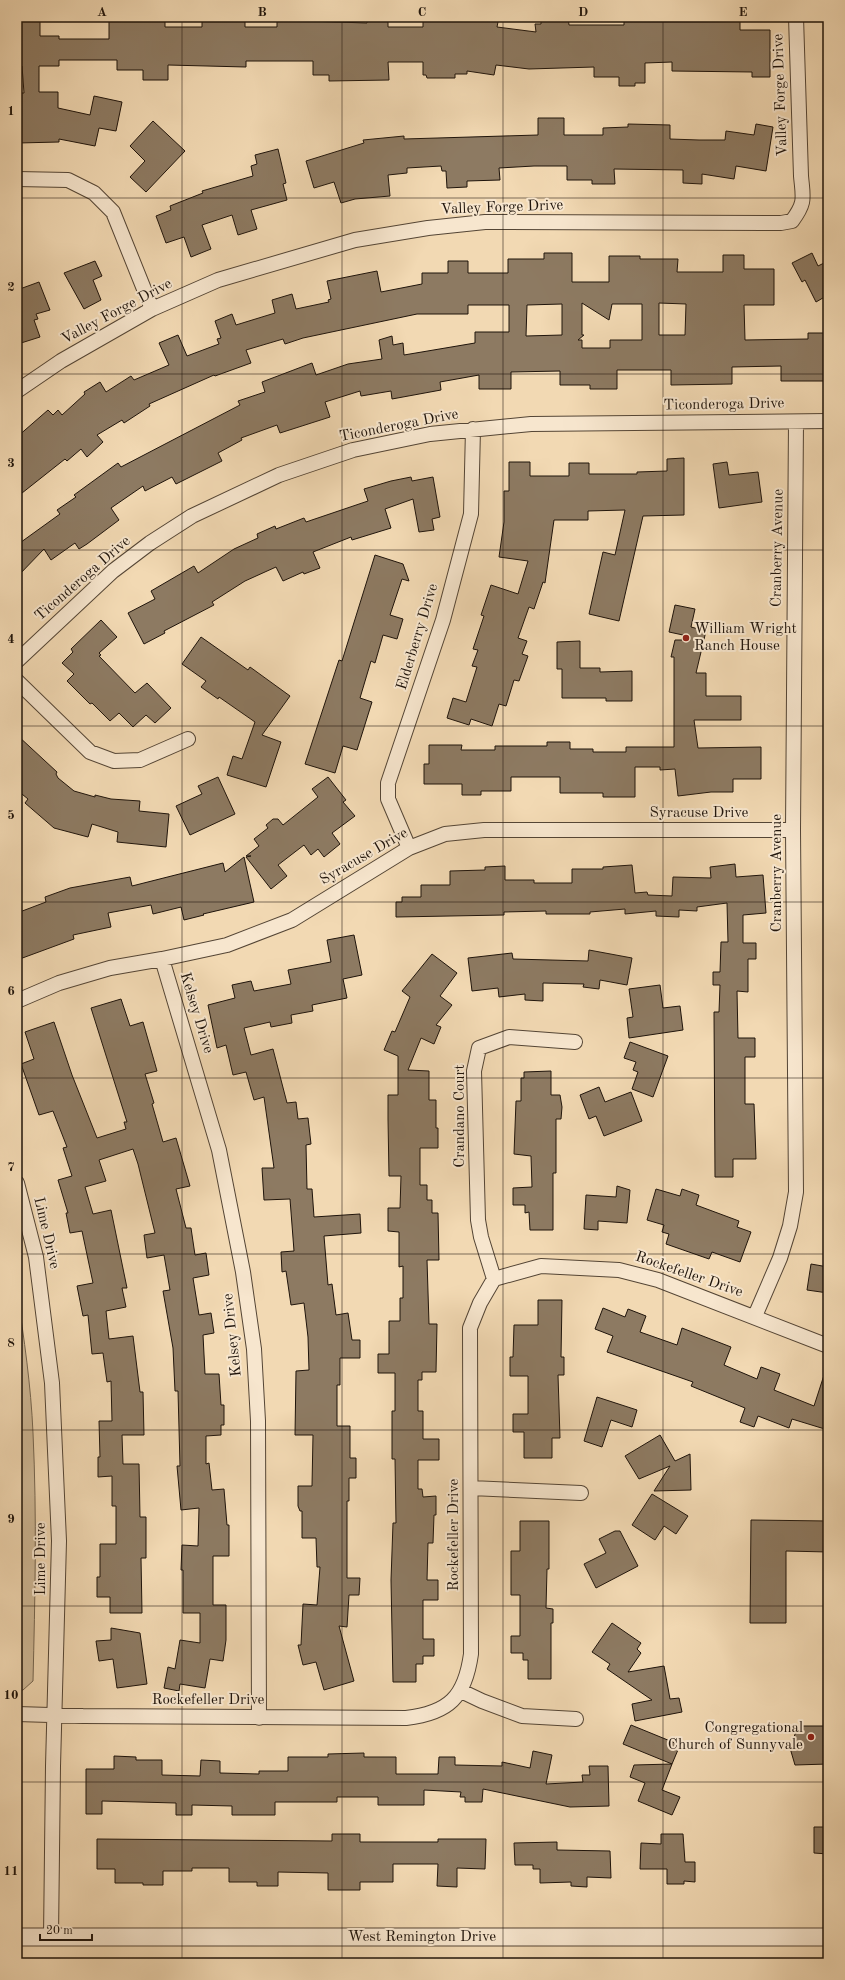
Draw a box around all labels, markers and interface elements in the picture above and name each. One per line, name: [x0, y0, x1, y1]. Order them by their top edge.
text: A: [97, 6, 107, 19]
text: B: [257, 6, 267, 19]
text: C: [418, 6, 426, 19]
text: D: [578, 6, 588, 19]
text: E: [739, 6, 748, 19]
street label: Valley Forge Drive: [771, 33, 791, 157]
text: 1: [7, 105, 15, 118]
street label: Valley Forge Drive: [440, 198, 564, 218]
street label: Valley Forge Drive: [59, 277, 175, 347]
text: 2: [7, 281, 15, 294]
street label: Ticonderoga Drive: [663, 396, 785, 414]
street label: Ticonderoga Drive: [338, 407, 460, 445]
text: 3: [7, 457, 15, 470]
street label: Cranberry Avenue: [769, 489, 787, 607]
street label: Ticonderoga Drive: [32, 534, 134, 624]
street label: Elderberry Drive: [395, 582, 441, 692]
place label: William Wright Ranch House: [694, 622, 797, 654]
text: 4: [7, 633, 15, 646]
marker: William Wright Ranch House: [681, 633, 691, 643]
street label: Syracuse Drive: [649, 806, 749, 821]
text: 5: [7, 809, 15, 822]
street label: Cranberry Avenue: [770, 814, 785, 932]
street label: Syracuse Drive: [317, 826, 411, 888]
street label: Kelsey Drive: [177, 971, 215, 1055]
text: 6: [7, 985, 15, 998]
street label: Crandano Court: [453, 1064, 468, 1168]
text: 7: [7, 1161, 15, 1174]
street label: Lime Drive: [30, 1196, 62, 1270]
street label: Rockefeller Drive: [633, 1250, 745, 1300]
street label: Kelsey Drive: [221, 1292, 245, 1377]
text: 8: [7, 1337, 15, 1350]
street label: Rockefeller Drive: [447, 1479, 462, 1591]
text: 9: [7, 1513, 15, 1526]
street label: Lime Drive: [34, 1522, 49, 1596]
text: 10: [3, 1689, 19, 1702]
street label: Rockefeller Drive: [152, 1693, 264, 1708]
place label: Congregational Church of Sunnyvale: [668, 1721, 803, 1753]
marker: Congregational Church of Sunnyvale: [806, 1732, 816, 1742]
text: 11: [3, 1865, 19, 1878]
scale bar: [40, 1916, 92, 1942]
text: 20 m: [46, 1925, 73, 1937]
street label: West Remington Drive: [348, 1930, 496, 1945]

